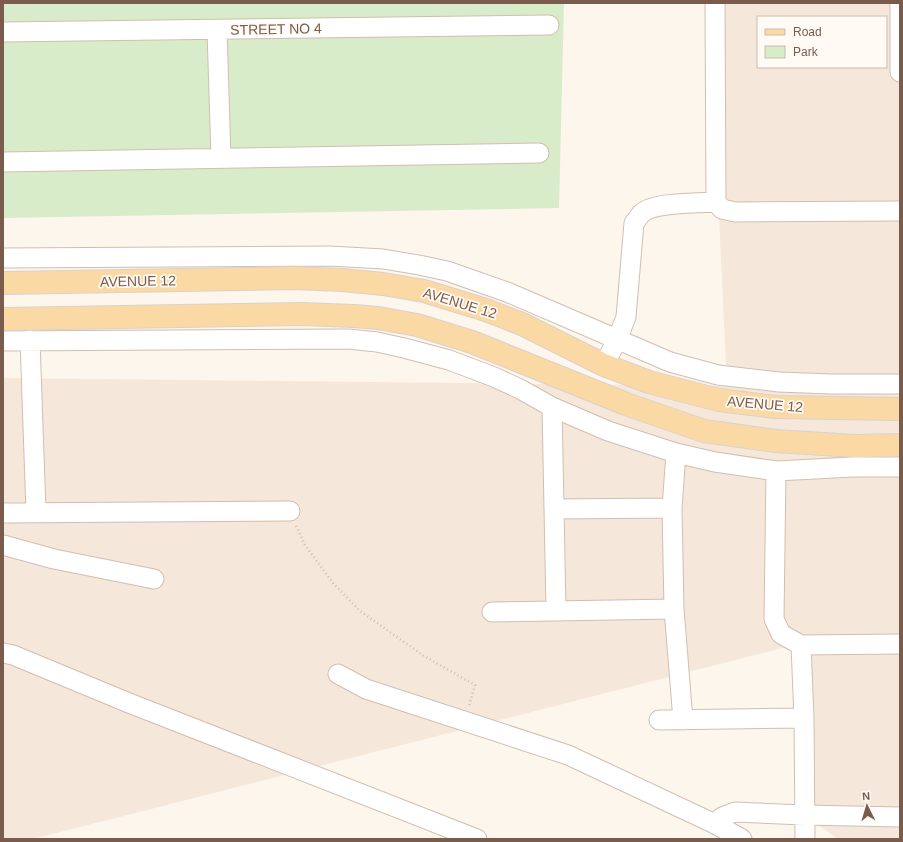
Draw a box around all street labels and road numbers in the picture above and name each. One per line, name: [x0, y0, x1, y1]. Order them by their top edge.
street label: STREET NO 4: [230, 20, 322, 38]
street label: AVENUE 12: [100, 272, 176, 290]
street label: AVENUE 12: [421, 284, 499, 322]
street label: AVENUE 12: [726, 393, 804, 415]

